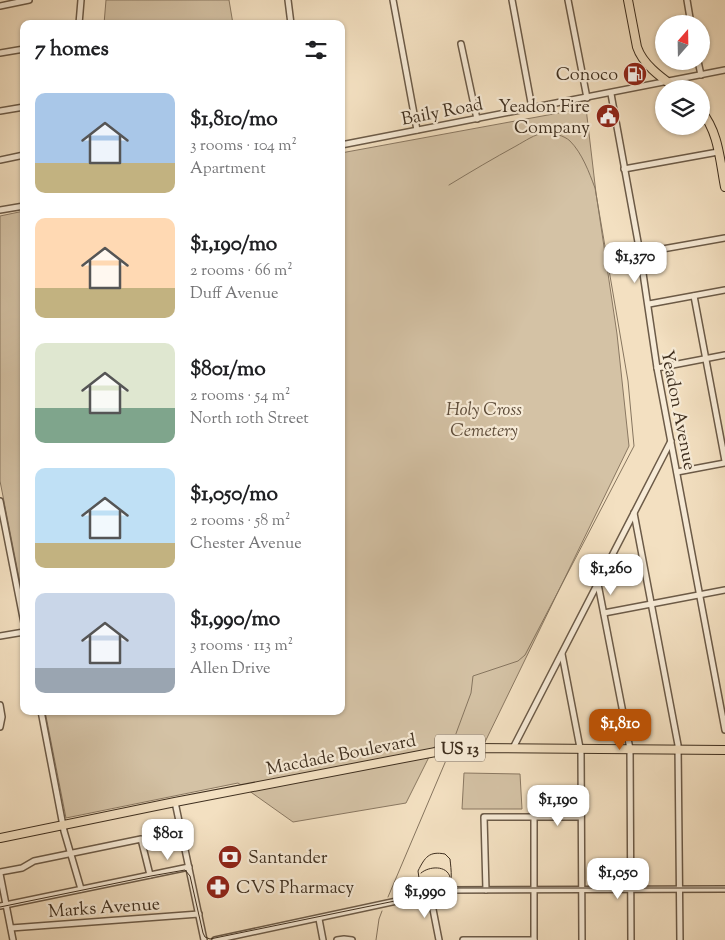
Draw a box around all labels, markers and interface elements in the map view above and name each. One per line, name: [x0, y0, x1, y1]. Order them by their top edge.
north arrow: [655, 15, 710, 70]
map controls: [655, 15, 710, 135]
text: 7 homes: [35, 35, 109, 65]
icon: filters: [302, 36, 330, 64]
fuel station icon: Conoco: [622, 61, 648, 87]
place label: Conoco: [556, 63, 618, 89]
button: layers: [655, 80, 710, 135]
street label: Baily Road: [399, 92, 486, 134]
place label: Yeadon Fire Company: [498, 95, 590, 142]
public building icon: Yeadon Fire Company: [595, 103, 621, 129]
text: $1,810/mo: [190, 105, 278, 135]
icon: home: [75, 113, 135, 173]
text: 3 rooms · 104 m²: [190, 135, 297, 158]
text: Apartment: [190, 158, 266, 181]
text: $1,190/mo: [190, 230, 277, 260]
icon: home: [75, 238, 135, 298]
pin: $1,370: [594, 242, 676, 284]
text: $1,370: [615, 246, 655, 269]
text: 2 rooms · 66 m²: [190, 260, 293, 283]
text: Duff Avenue: [190, 283, 278, 306]
street label: Yeadon Avenue: [653, 348, 701, 473]
text: $801/mo: [190, 355, 266, 385]
icon: home: [75, 363, 135, 423]
text: 2 rooms · 54 m²: [190, 385, 290, 408]
park label: Holy Cross Cemetery: [446, 398, 522, 445]
text: North 10th Street: [190, 408, 309, 431]
text: $1,050/mo: [190, 480, 278, 510]
icon: home: [75, 488, 135, 548]
text: 2 rooms · 58 m²: [190, 510, 290, 533]
text: Chester Avenue: [190, 533, 302, 556]
pin: $1,260: [570, 554, 652, 596]
text: $1,260: [590, 558, 632, 581]
text: $1,990/mo: [190, 605, 280, 635]
icon: home: [75, 613, 135, 673]
text: 3 rooms · 113 m²: [190, 635, 293, 658]
text: Allen Drive: [190, 658, 271, 681]
pin: $1,810: [579, 708, 661, 751]
text: $1,810: [600, 713, 640, 736]
street label: Macdade Boulevard: [264, 729, 418, 783]
road number: US 13: [435, 734, 485, 761]
pin: $1,190: [517, 784, 599, 827]
text: $1,190: [538, 789, 578, 812]
pin: $801: [138, 818, 198, 861]
text: $801: [153, 823, 183, 846]
bank icon: Santander: [217, 844, 243, 870]
place label: Santander: [248, 846, 328, 872]
pin: $1,050: [577, 858, 659, 900]
text: $1,050: [598, 862, 638, 885]
pharmacy icon: CVS Pharmacy: [205, 874, 231, 900]
place label: CVS Pharmacy: [236, 876, 354, 902]
pin: $1,990: [384, 876, 466, 919]
text: $1,990: [404, 881, 446, 904]
street label: Marks Avenue: [47, 892, 161, 926]

